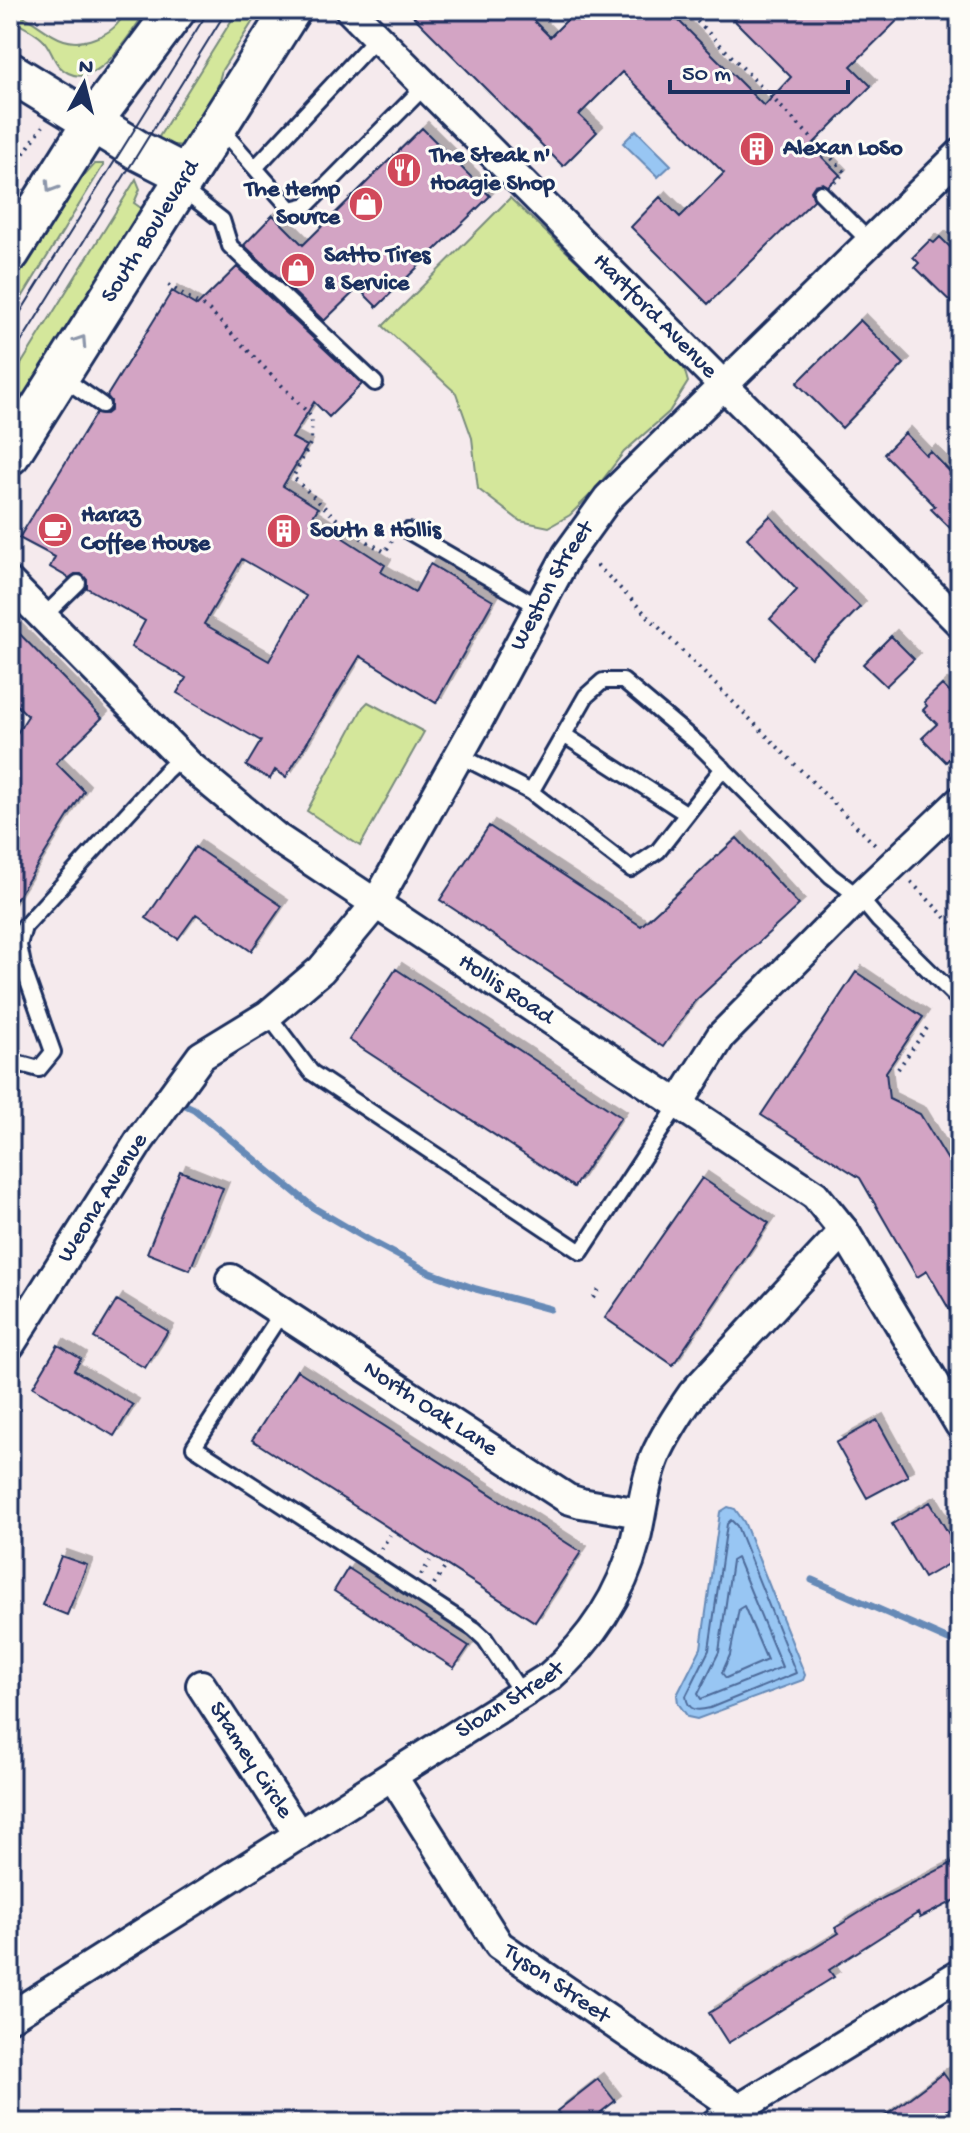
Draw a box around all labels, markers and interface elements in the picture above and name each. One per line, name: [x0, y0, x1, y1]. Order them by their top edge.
north arrow: [44, 44, 124, 124]
scale bar: [670, 44, 848, 94]
text: N: [77, 54, 95, 82]
text: 50 m: [682, 61, 731, 90]
building icon: Alexan LoSo: [738, 130, 776, 168]
place label: Alexan LoSo: [782, 135, 903, 164]
place label: The Steak n' Hoagie Shop: [428, 142, 555, 199]
restaurant icon: The Steak n' Hoagie Shop: [385, 151, 423, 189]
street label: South Boulevard: [95, 153, 208, 309]
place label: The Hemp Source: [243, 176, 342, 233]
one-way arrow: [46, 178, 61, 193]
shop icon: The Hemp Source: [347, 185, 385, 223]
place label: Satto Tires & Service: [324, 242, 432, 299]
street label: Hartford Avenue: [586, 247, 724, 386]
shop icon: Satto Tires & Service: [279, 251, 317, 289]
one-way arrow: [71, 336, 86, 350]
place label: Haraz Coffee House: [81, 502, 212, 559]
cafe icon: Haraz Coffee House: [36, 511, 74, 549]
building icon: South & Hollis: [265, 512, 303, 550]
street label: Weston Street: [504, 514, 602, 656]
place label: South & Hollis: [310, 517, 442, 546]
street label: Hollis Road: [452, 948, 561, 1033]
street label: Weona Avenue: [51, 1127, 155, 1268]
street label: North Oak Lane: [357, 1355, 504, 1464]
street label: Sloan Street: [451, 1654, 573, 1746]
street label: Stamey Circle: [202, 1696, 299, 1825]
street label: Tyson Street: [495, 1936, 617, 2032]

